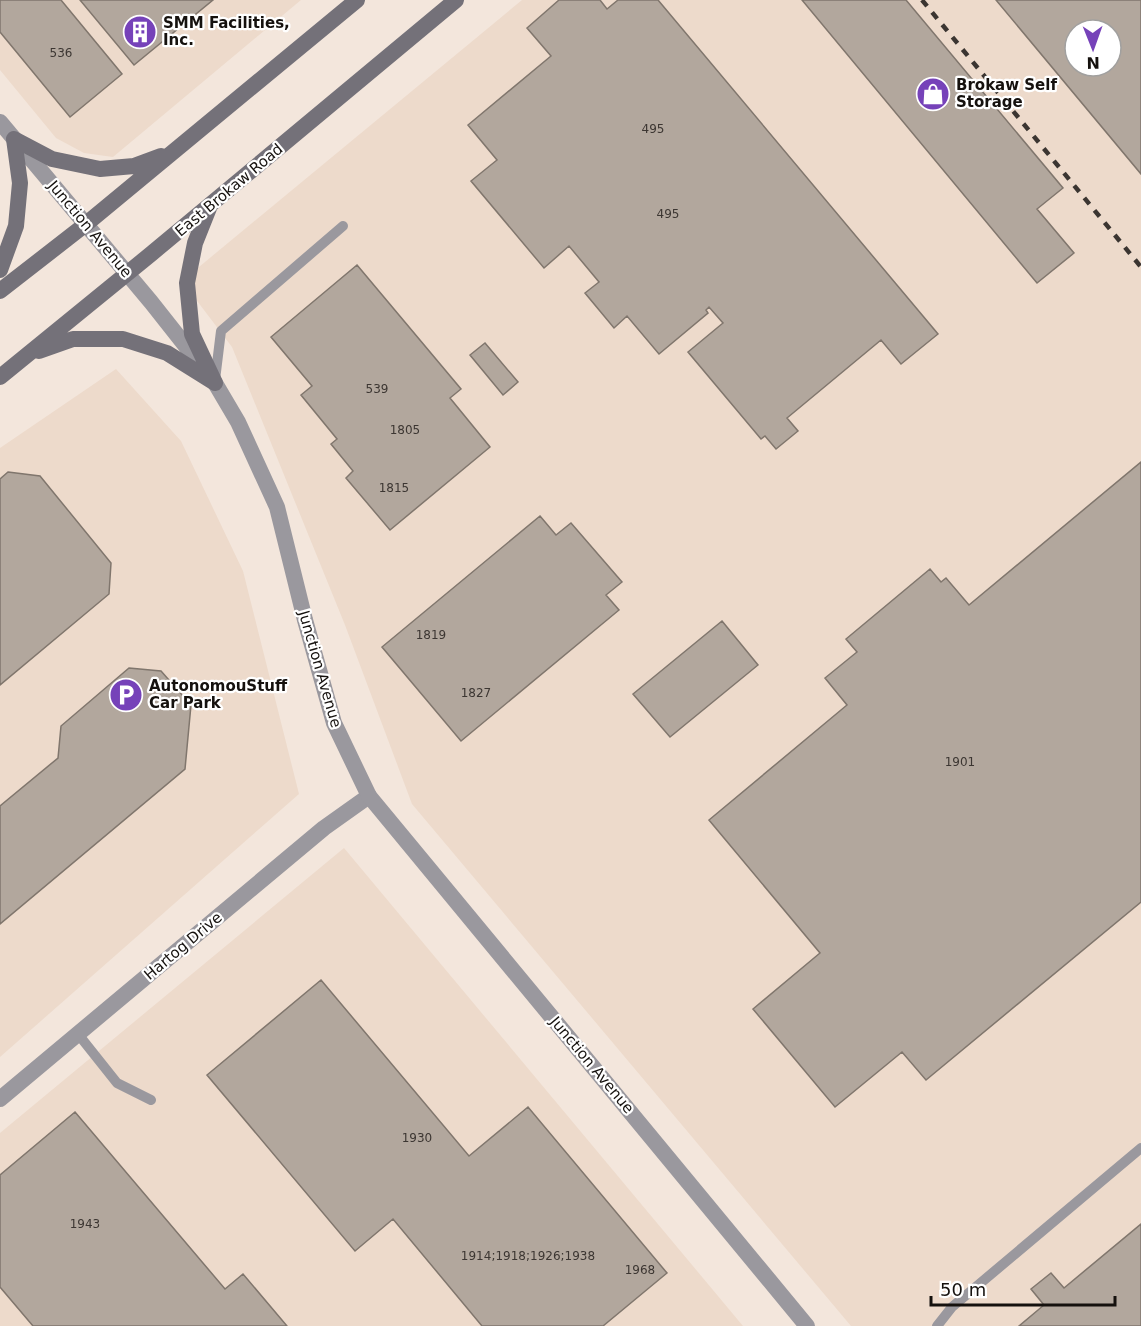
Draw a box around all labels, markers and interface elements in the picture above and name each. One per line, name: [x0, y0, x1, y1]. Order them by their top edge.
building icon: SMM Facilities, Inc.: [122, 14, 158, 50]
place label: SMM Facilities, Inc.: [163, 14, 290, 49]
north arrow: [1063, 18, 1123, 78]
house number: 536: [50, 46, 72, 60]
text: N: [1086, 53, 1100, 72]
shop icon: Brokaw Self Storage: [915, 76, 951, 112]
place label: Brokaw Self Storage: [956, 76, 1057, 111]
house number: 495: [642, 122, 664, 136]
street label: East Brokaw Road: [172, 140, 286, 240]
street label: Junction Avenue: [44, 176, 136, 281]
house number: 495: [657, 207, 679, 221]
house number: 539: [366, 382, 388, 396]
house number: 1805: [390, 423, 420, 437]
house number: 1815: [379, 481, 409, 495]
street label: Junction Avenue: [294, 607, 345, 730]
house number: 1819: [416, 628, 446, 642]
parking icon: AutonomouStuff Car Park: [108, 677, 144, 713]
place label: AutonomouStuff Car Park: [149, 677, 288, 712]
house number: 1827: [461, 686, 491, 700]
house number: 1901: [945, 755, 975, 769]
street label: Hartog Drive: [140, 908, 226, 984]
street label: Junction Avenue: [546, 1012, 638, 1117]
house number: 1930: [402, 1131, 432, 1145]
house number: 1943: [70, 1217, 100, 1231]
house number: 1914;1918;1926;1938: [461, 1249, 595, 1263]
house number: 1968: [625, 1263, 655, 1277]
scale bar: [931, 1269, 1116, 1307]
text: 50 m: [940, 1279, 986, 1300]

